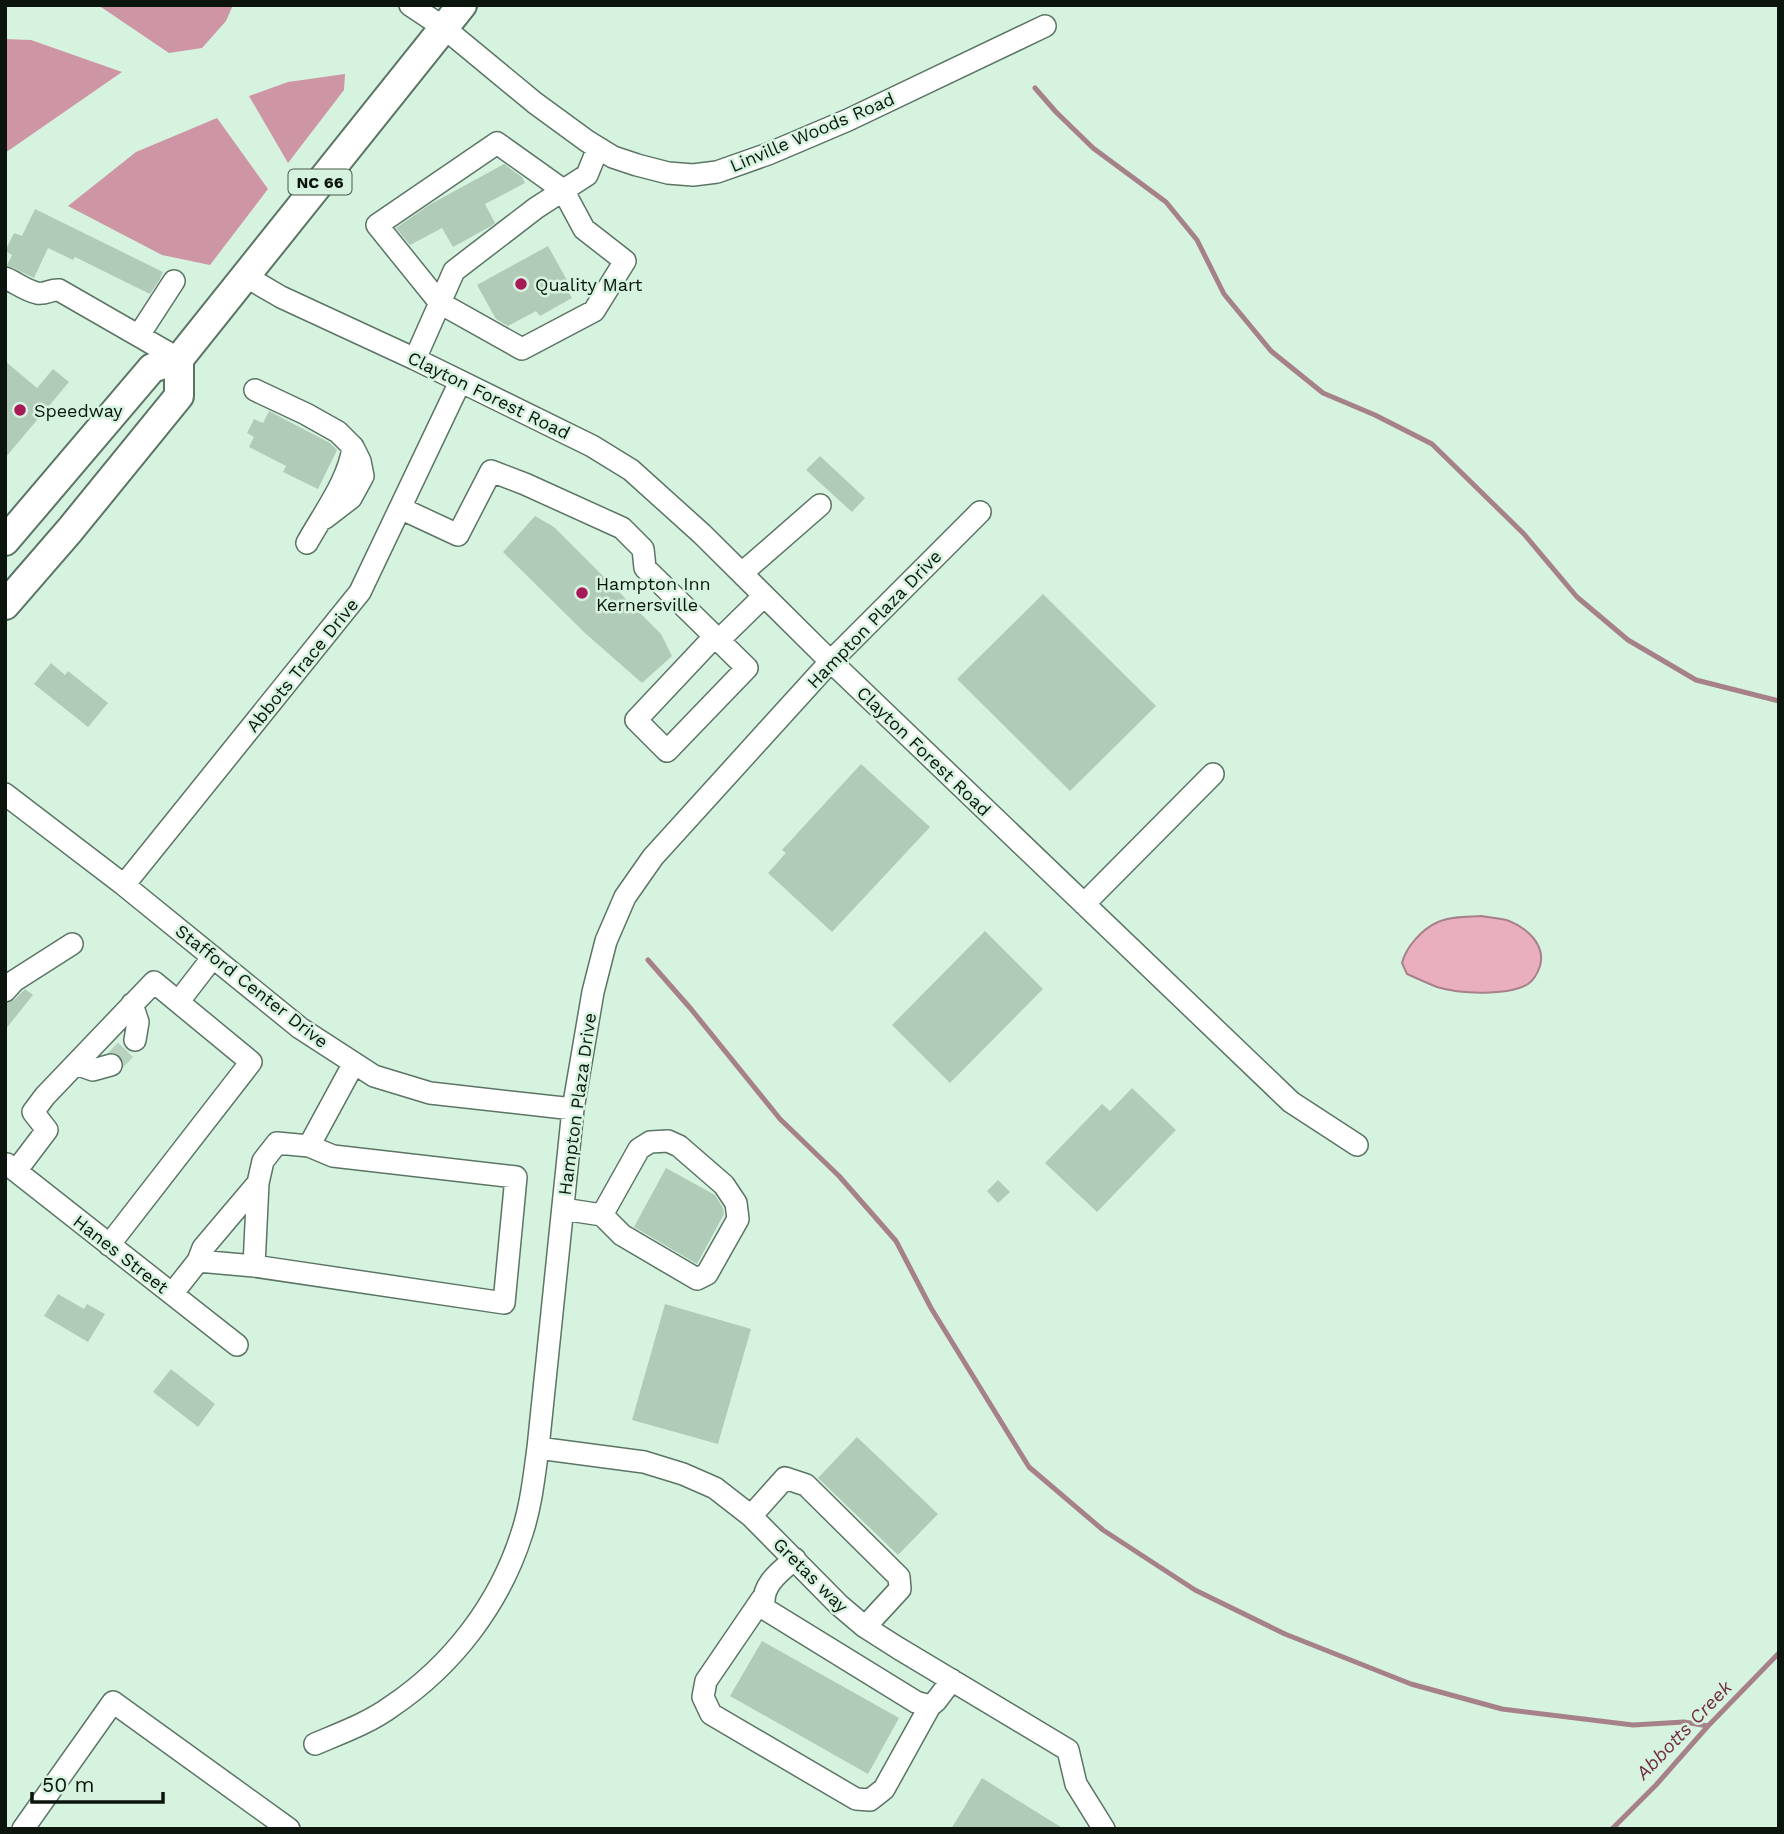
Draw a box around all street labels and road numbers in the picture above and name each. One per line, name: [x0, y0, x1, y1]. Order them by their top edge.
street label: Linville Woods Road: [726, 88, 898, 176]
road number: NC 66: [288, 170, 352, 194]
street label: Clayton Forest Road: [405, 347, 573, 443]
street label: Hampton Plaza Drive: [802, 545, 946, 693]
street label: Abbots Trace Drive: [242, 594, 362, 736]
street label: Clayton Forest Road: [853, 682, 995, 820]
street label: Stafford Center Drive: [172, 920, 332, 1052]
street label: Hampton Plaza Drive: [554, 1011, 600, 1197]
street label: Hanes Street: [69, 1210, 173, 1298]
street label: Gretas way: [769, 1533, 853, 1617]

